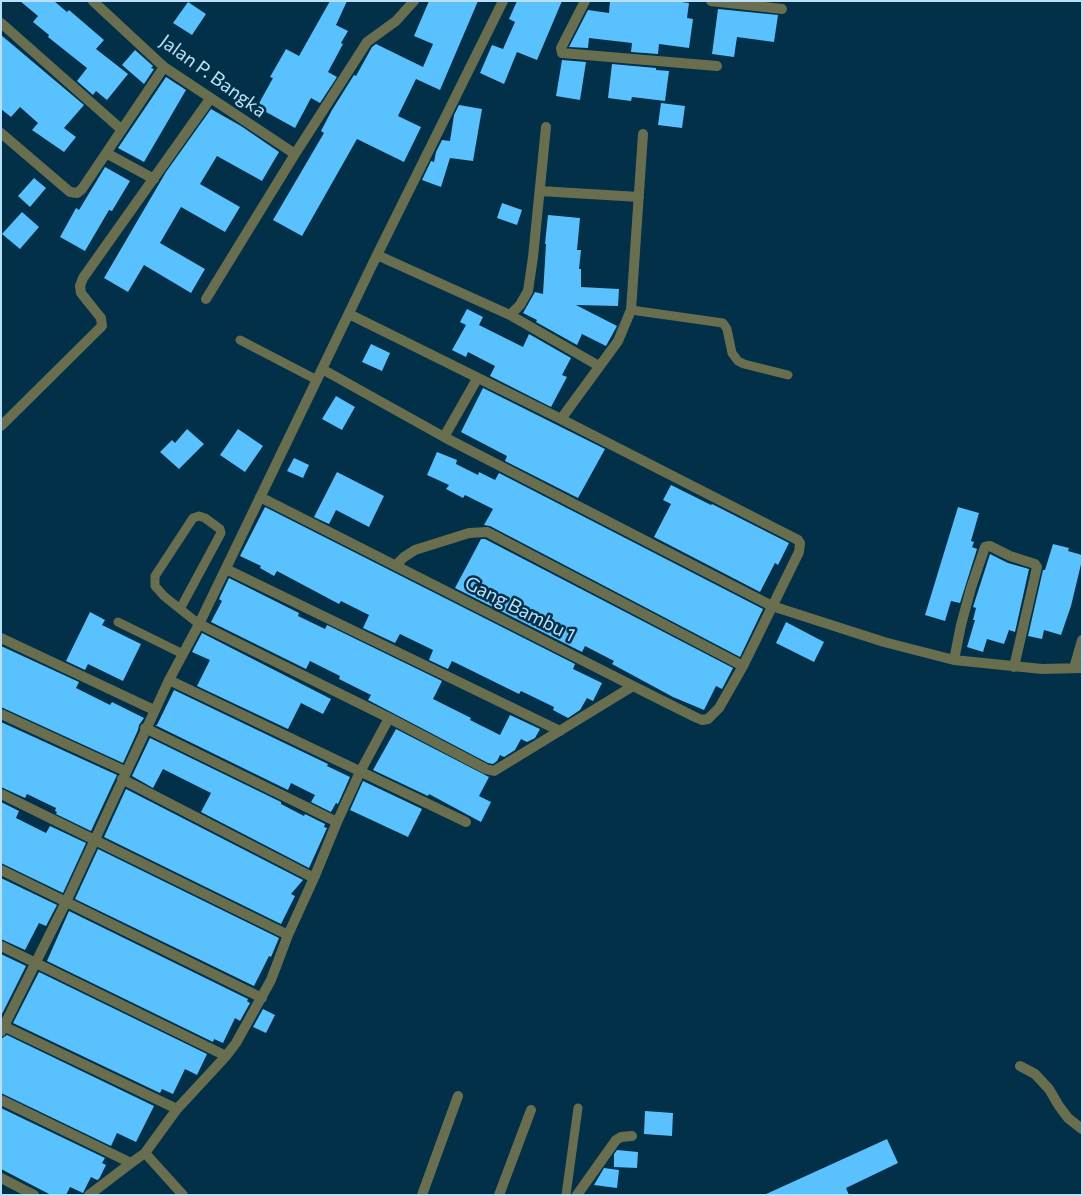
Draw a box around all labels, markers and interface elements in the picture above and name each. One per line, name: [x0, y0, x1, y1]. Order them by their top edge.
street label: Jalan P. Bangka: [155, 30, 271, 122]
street label: Gang Bambu 1: [461, 571, 579, 647]

